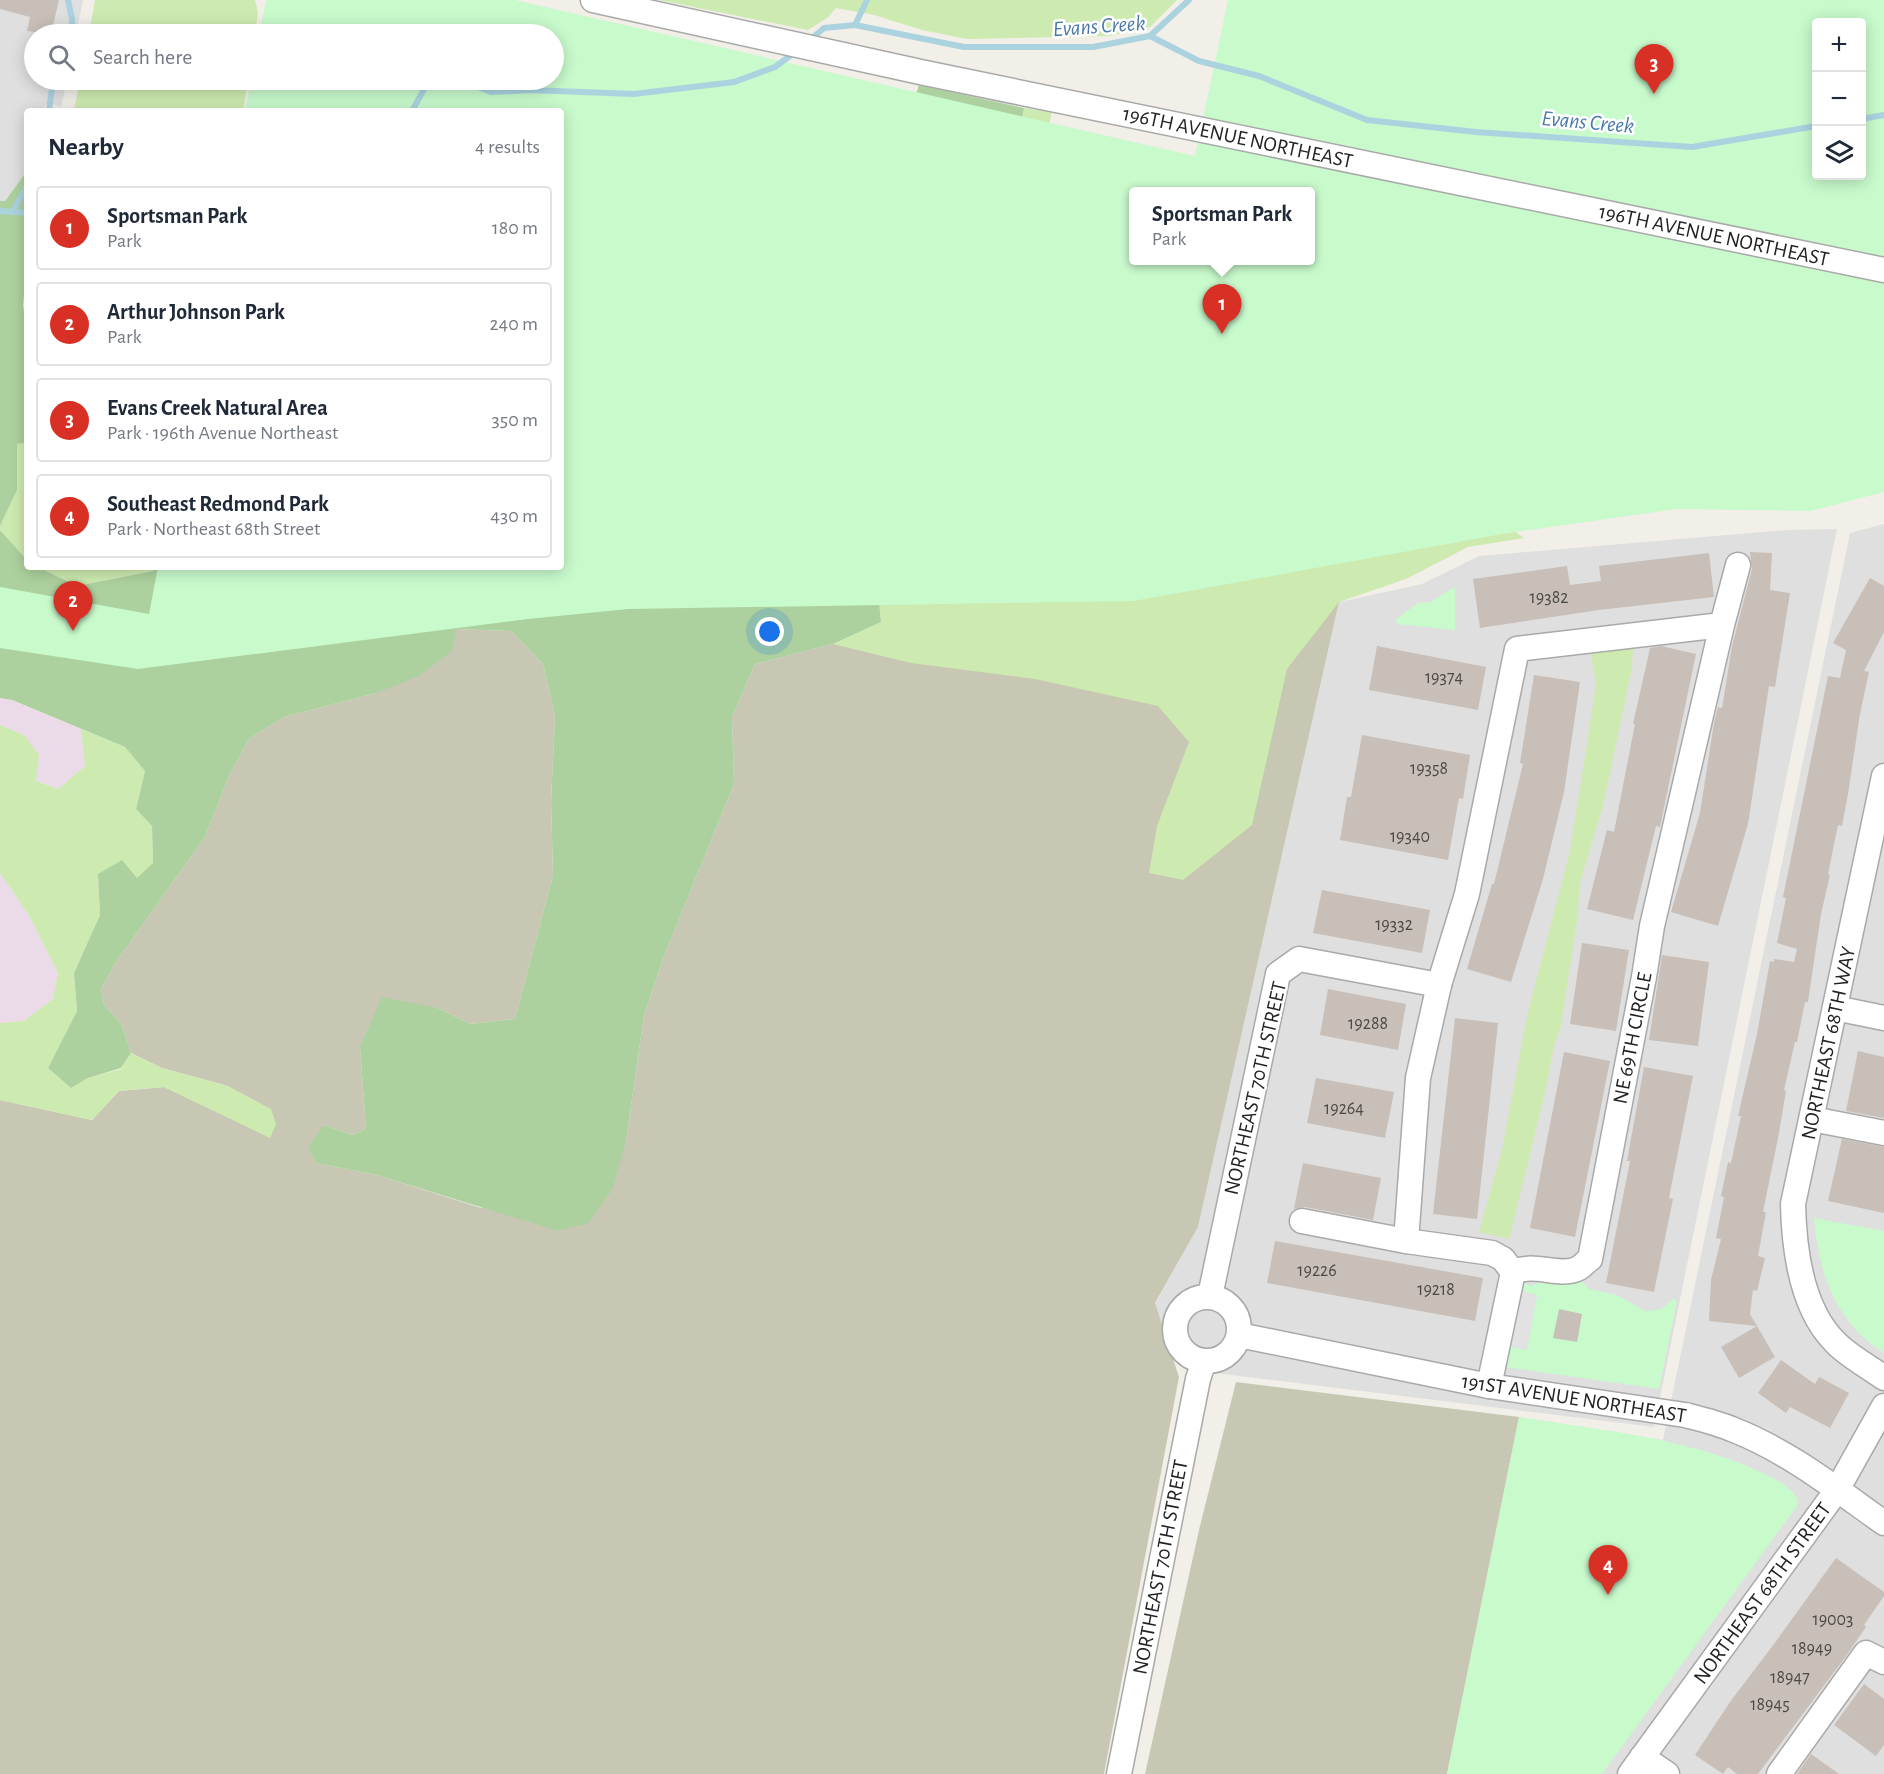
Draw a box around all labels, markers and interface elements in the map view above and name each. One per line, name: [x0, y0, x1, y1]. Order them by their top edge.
water label: Evans Creek: [1052, 12, 1146, 40]
map controls: [1812, 18, 1866, 180]
button: +: [1812, 18, 1866, 72]
search box: [24, 24, 564, 90]
icon: search: [45, 41, 78, 74]
pin: 3: [1634, 44, 1674, 94]
text: Search here: [93, 46, 192, 68]
button: −: [1812, 72, 1866, 126]
street label: 196TH AVENUE NORTHEAST: [1121, 103, 1355, 172]
water label: Evans Creek: [1541, 107, 1635, 137]
button: layers: [1812, 126, 1866, 180]
text: Nearby: [48, 134, 124, 160]
text: 4 results: [475, 137, 540, 157]
popup: [1129, 187, 1315, 265]
street label: 196TH AVENUE NORTHEAST: [1597, 201, 1831, 270]
text: Sportsman Park: [1152, 203, 1292, 225]
text: Sportsman Park: [107, 205, 247, 227]
text: 1: [66, 218, 73, 238]
text: 180 m: [492, 218, 538, 238]
text: Park: [1152, 229, 1186, 249]
text: Park: [107, 231, 142, 251]
pin: 1: [1202, 284, 1242, 334]
text: Arthur Johnson Park: [107, 301, 285, 323]
text: 2: [65, 314, 74, 334]
text: 240 m: [489, 314, 538, 334]
text: Park: [107, 327, 142, 347]
text: Evans Creek Natural Area: [107, 397, 328, 419]
text: 3: [65, 410, 74, 430]
text: 350 m: [492, 410, 538, 430]
text: Park · 196th Avenue Northeast: [107, 423, 338, 443]
text: Southeast Redmond Park: [107, 493, 329, 515]
text: 4: [64, 506, 75, 526]
text: 430 m: [490, 506, 538, 526]
text: Park · Northeast 68th Street: [107, 519, 320, 539]
pin: 2: [54, 582, 92, 631]
house number: 19382: [1530, 589, 1568, 607]
your location: [755, 617, 784, 646]
house number: 19374: [1425, 669, 1463, 687]
house number: 19358: [1410, 760, 1448, 778]
house number: 19340: [1390, 828, 1430, 846]
house number: 19332: [1375, 916, 1413, 934]
street label: NORTHEAST 68TH WAY: [1798, 945, 1859, 1142]
street label: NE 69TH CIRCLE: [1609, 971, 1656, 1106]
street label: NORTHEAST 70TH STREET: [1221, 979, 1290, 1197]
house number: 19288: [1348, 1015, 1388, 1033]
house number: 19264: [1324, 1100, 1364, 1118]
house number: 19226: [1297, 1262, 1337, 1280]
house number: 19218: [1417, 1281, 1455, 1299]
street label: 191ST AVENUE NORTHEAST: [1460, 1370, 1688, 1427]
street label: NORTHEAST 70TH STREET: [1129, 1458, 1192, 1676]
street label: NORTHEAST 68TH STREET: [1690, 1499, 1835, 1688]
pin: 4: [1588, 1546, 1628, 1595]
house number: 19003: [1812, 1611, 1854, 1629]
house number: 18949: [1792, 1640, 1832, 1658]
house number: 18947: [1770, 1669, 1810, 1687]
house number: 18945: [1750, 1696, 1790, 1714]

